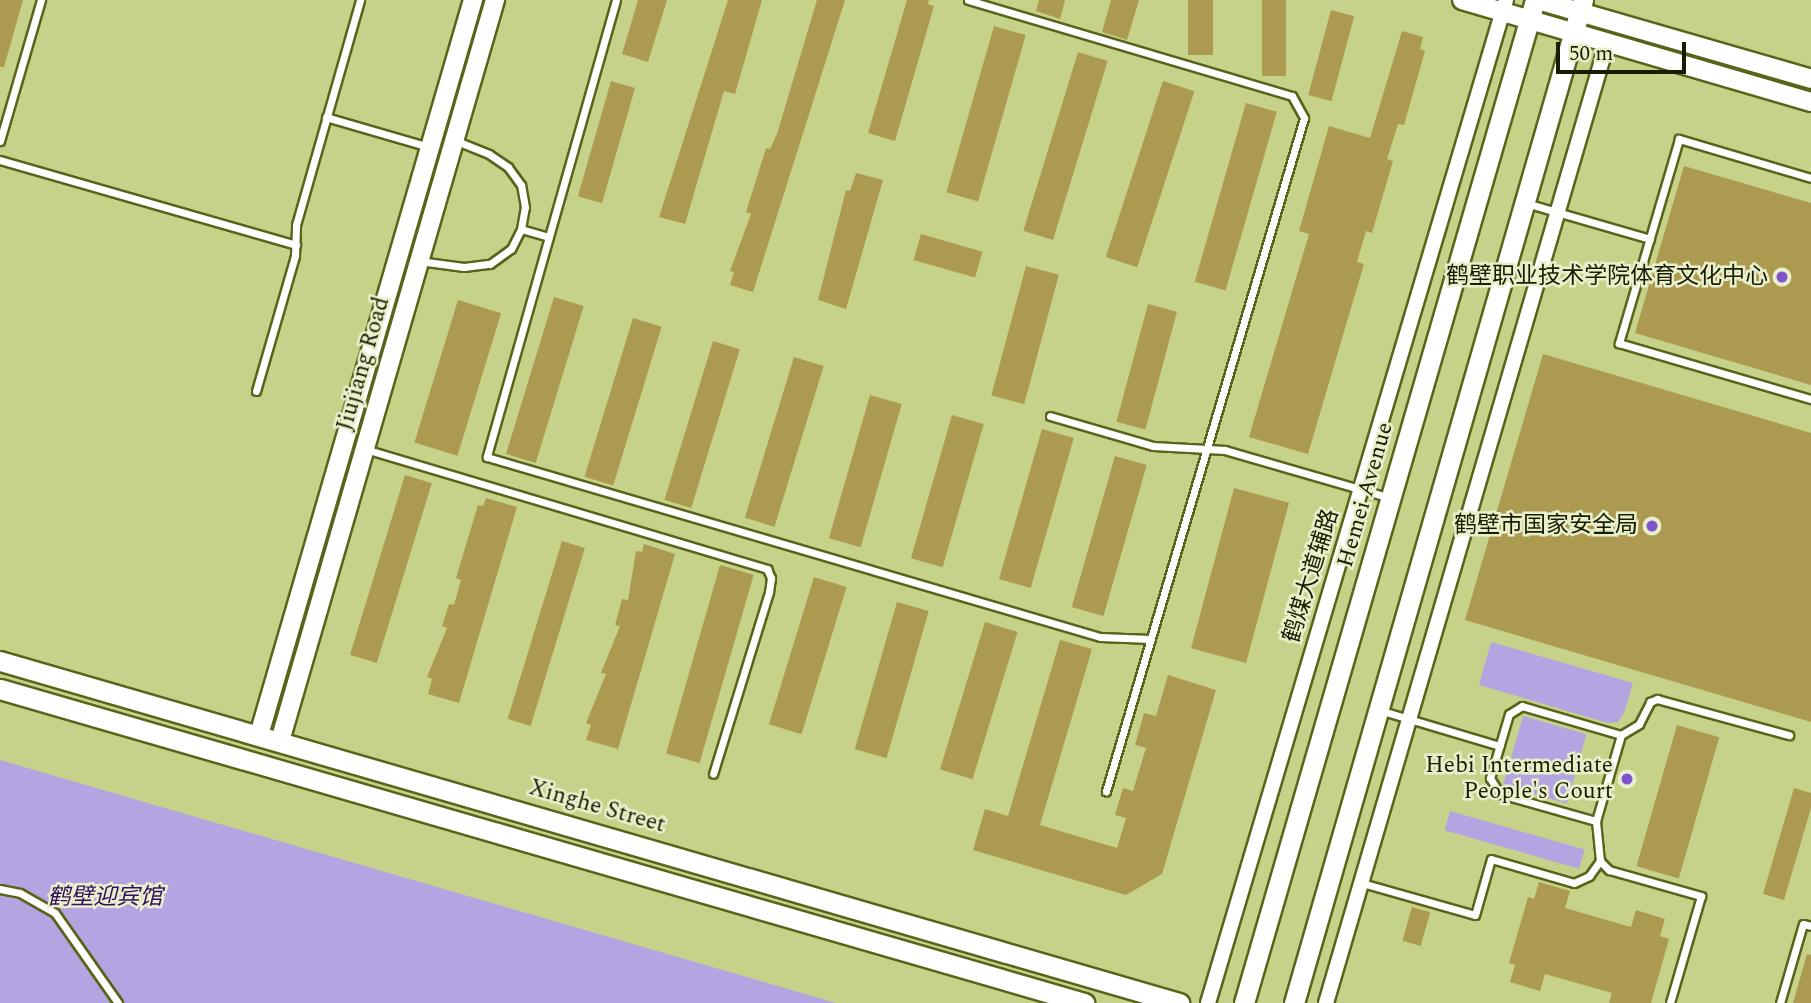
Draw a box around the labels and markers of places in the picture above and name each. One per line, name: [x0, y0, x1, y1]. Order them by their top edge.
place label: 鹤壁职业技术学院体育文化中心: [1446, 263, 1768, 291]
marker: 鹤壁职业技术学院体育文化中心: [1774, 269, 1790, 285]
place label: 鹤壁市国家安全局: [1454, 512, 1638, 540]
marker: 鹤壁市国家安全局: [1644, 518, 1660, 534]
place label: Hebi Intermediate People's Court: [1425, 752, 1613, 806]
marker: Hebi Intermediate People's Court: [1619, 771, 1635, 787]

